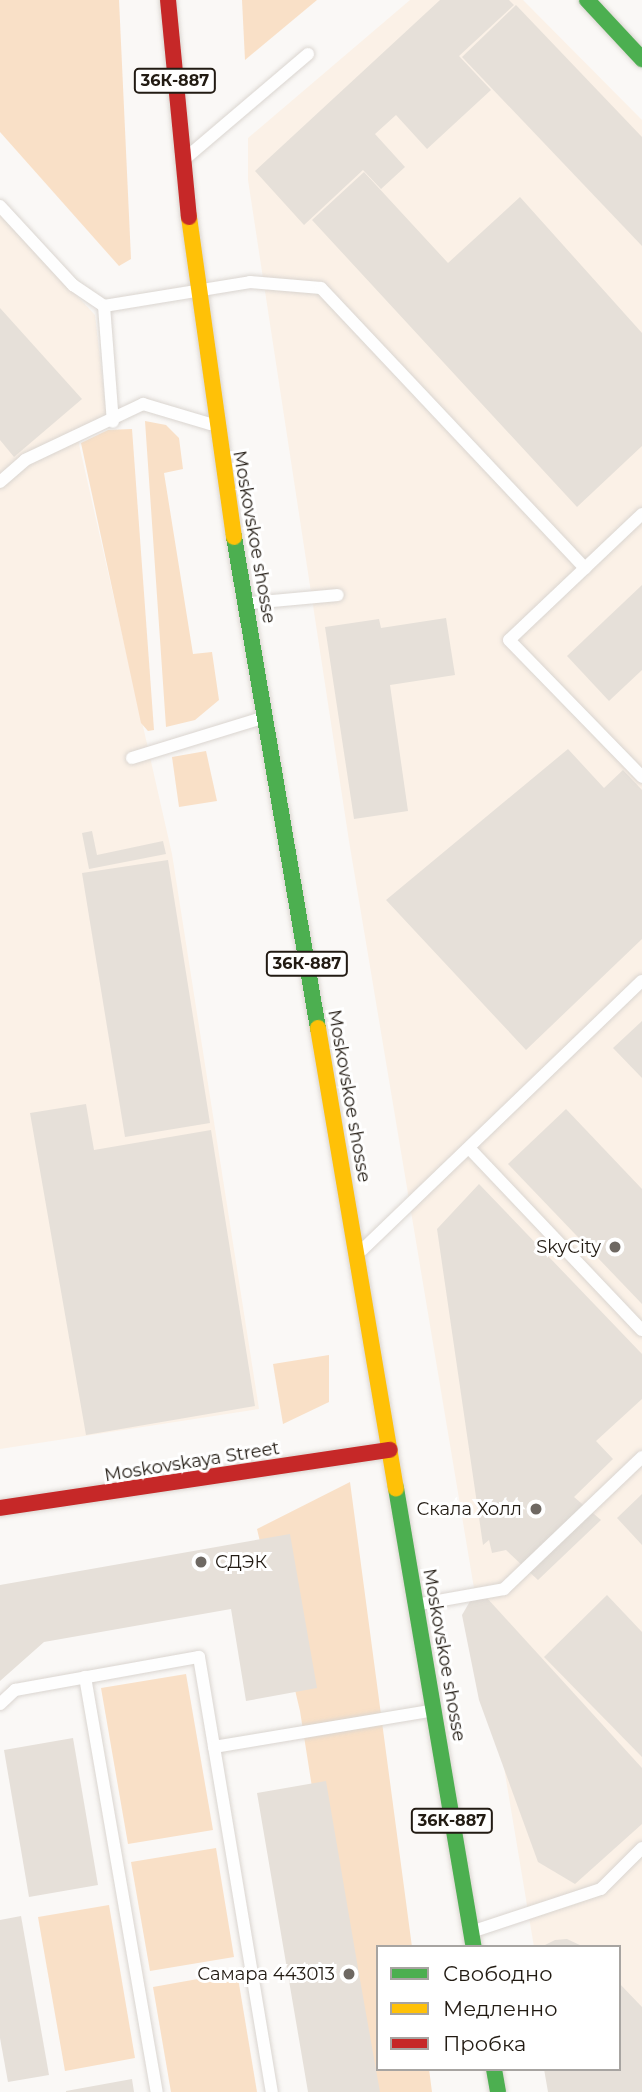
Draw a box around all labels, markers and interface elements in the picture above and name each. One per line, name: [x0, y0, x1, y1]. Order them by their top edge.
road number: 36К-887: [133, 68, 217, 94]
street label: Moskovskoe shosse: [228, 449, 280, 625]
road number: 36К-887: [265, 952, 349, 976]
street label: Moskovskoe shosse: [323, 1008, 375, 1184]
place label: SkyCity: [536, 1236, 601, 1258]
marker: SkyCity: [607, 1239, 623, 1255]
street label: Moskovskaya Street: [103, 1437, 281, 1487]
place label: Скала Холл: [416, 1498, 522, 1520]
marker: Скала Холл: [528, 1501, 544, 1517]
place label: СДЭК: [215, 1551, 267, 1573]
marker: СДЭК: [193, 1554, 209, 1570]
street label: Moskovskoe shosse: [418, 1567, 470, 1743]
road number: 36К-887: [410, 1809, 494, 1834]
legend: [376, 1945, 621, 2071]
text: Свободно: [443, 1961, 553, 1986]
place label: Самара 443013: [197, 1963, 335, 1985]
marker: Самара 443013: [341, 1966, 357, 1982]
text: Медленно: [443, 1996, 558, 2021]
text: Пробка: [443, 2031, 526, 2056]

